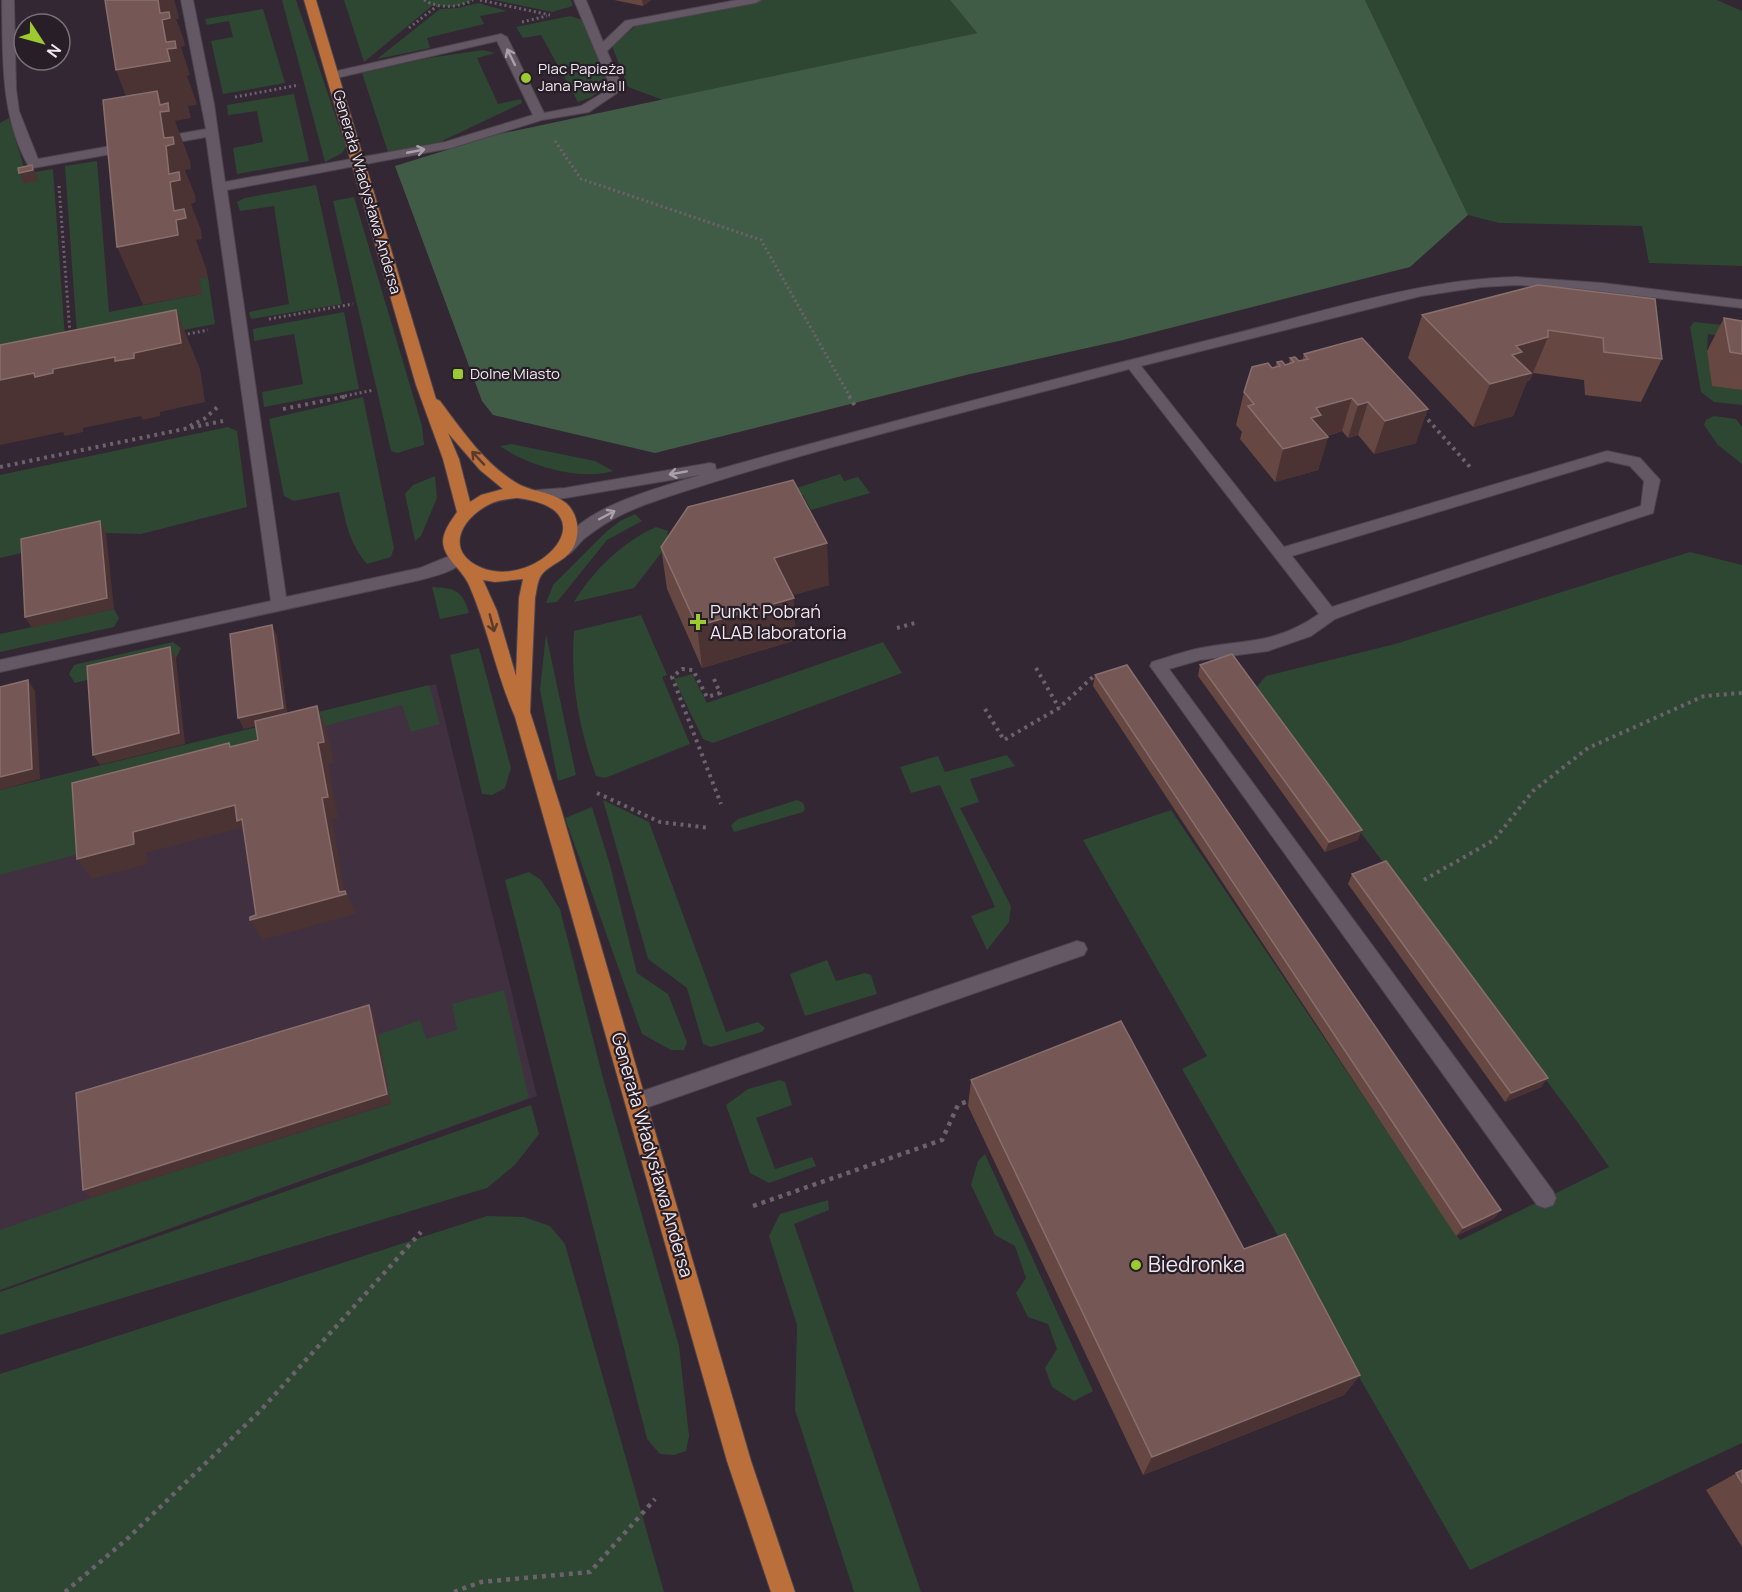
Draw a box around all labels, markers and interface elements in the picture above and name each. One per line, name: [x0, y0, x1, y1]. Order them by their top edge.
north arrow: [12, 12, 72, 72]
text: N: [42, 40, 66, 62]
one-way arrow: [504, 49, 516, 67]
place label: Plac Papieża Jana Pawła II: [538, 58, 625, 96]
marker: Plac Papieża Jana Pawła II: [519, 71, 533, 85]
street label: Generała Władysława Andersa: [328, 87, 407, 296]
one-way arrow: [406, 145, 425, 156]
place label: Dolne Miasto: [470, 363, 560, 384]
marker: Dolne Miasto: [451, 367, 465, 381]
one-way arrow: [471, 451, 485, 466]
one-way arrow: [669, 468, 688, 479]
one-way arrow: [597, 509, 615, 520]
place label: Punkt Pobrań ALAB laboratoria: [710, 599, 846, 644]
one-way arrow: [487, 613, 498, 632]
marker: Punkt Pobrań ALAB laboratoria: [691, 615, 705, 629]
street label: Generała Władysława Andersa: [606, 1029, 699, 1280]
place label: Biedronka: [1148, 1250, 1245, 1278]
marker: Biedronka: [1129, 1258, 1143, 1272]

